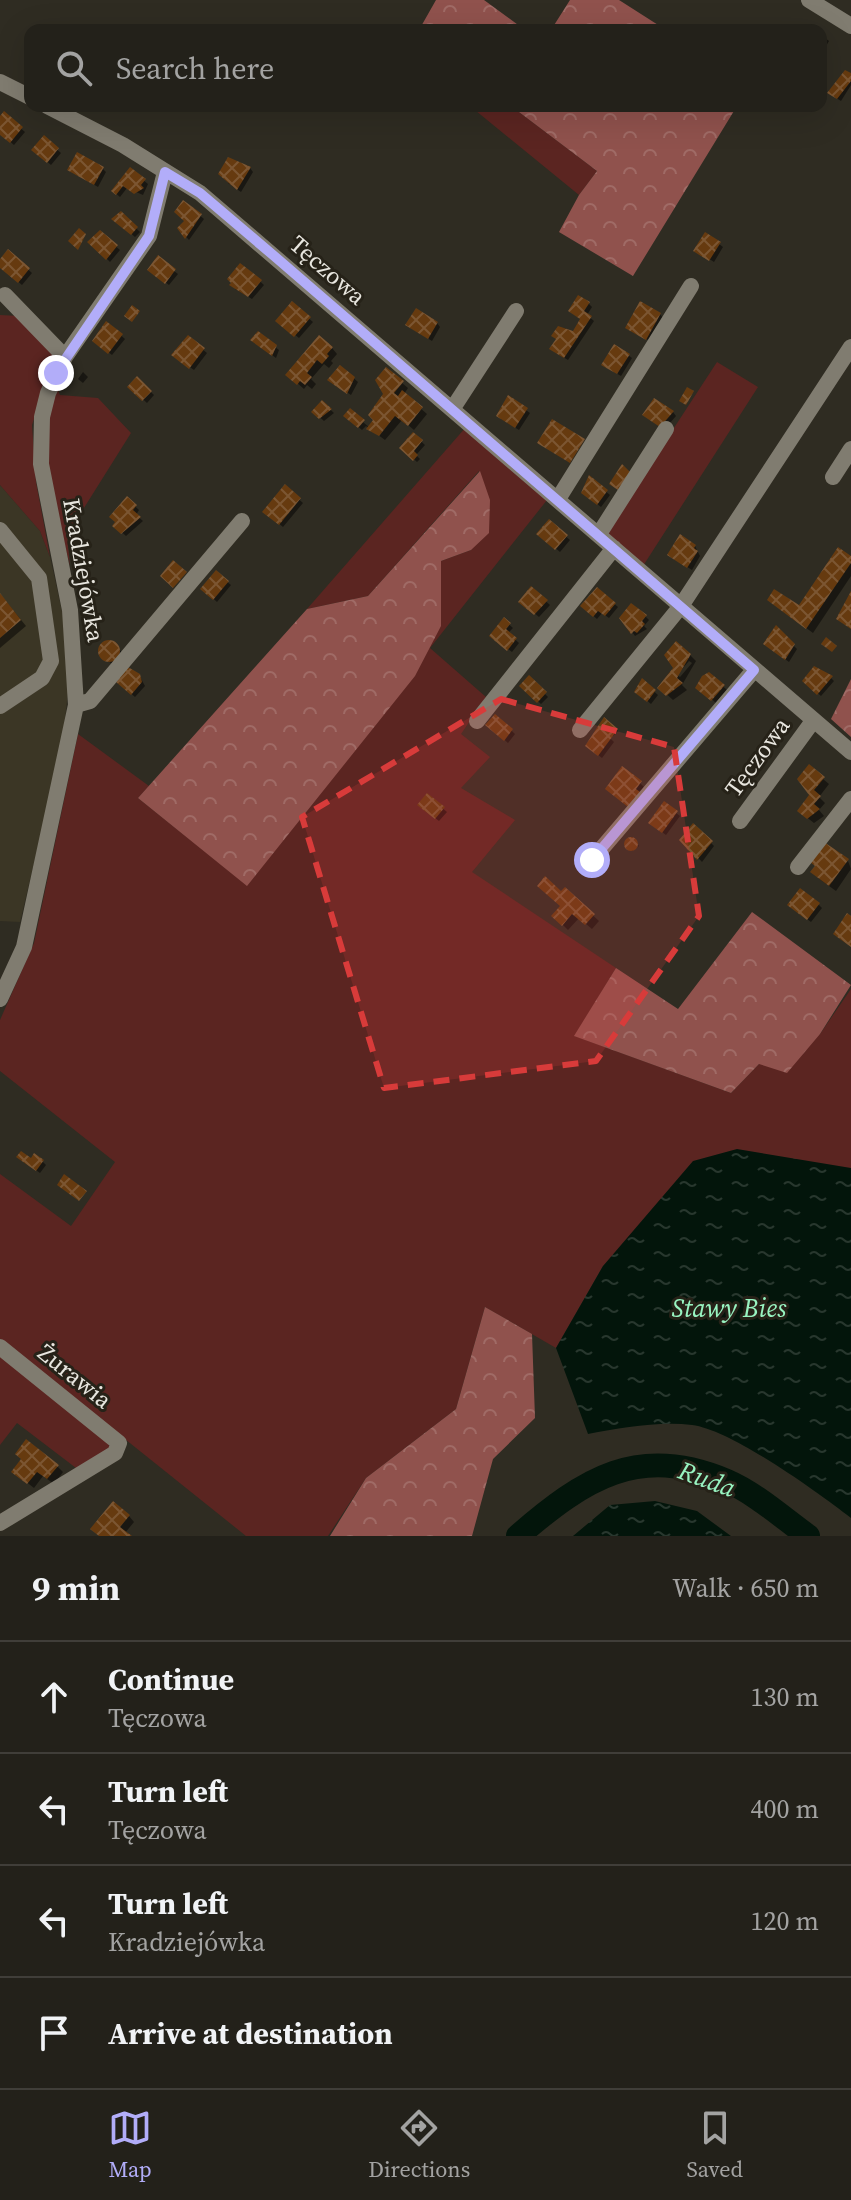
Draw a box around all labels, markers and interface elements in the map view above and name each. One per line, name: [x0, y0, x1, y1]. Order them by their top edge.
search box: [24, 24, 827, 112]
icon: search: [52, 46, 96, 90]
text: Search here: [116, 48, 274, 89]
street label: Tęczowa: [283, 228, 374, 313]
route end: [38, 355, 74, 391]
street label: Kradziejówka: [55, 496, 113, 645]
street label: Tęczowa: [717, 710, 798, 804]
route start: [574, 842, 610, 878]
water label: Stawy Bies: [672, 1290, 787, 1326]
street label: Żurawia: [31, 1336, 120, 1416]
water label: Ruda: [672, 1452, 741, 1506]
text: 9 min: [32, 1565, 120, 1611]
text: Walk · 650 m: [672, 1570, 819, 1606]
text: Continue: [108, 1659, 234, 1700]
icon: ahead: [32, 1675, 76, 1719]
text: 130 m: [751, 1679, 819, 1715]
text: Tęczowa: [108, 1700, 207, 1736]
text: Turn left: [108, 1771, 228, 1812]
icon: left: [32, 1787, 76, 1831]
text: 400 m: [751, 1791, 819, 1827]
text: Tęczowa: [108, 1812, 207, 1848]
text: Turn left: [108, 1883, 228, 1924]
icon: left: [32, 1899, 76, 1943]
text: 120 m: [751, 1903, 819, 1939]
text: Kradziejówka: [108, 1924, 265, 1960]
icon: arrive: [32, 2011, 76, 2055]
text: Arrive at destination: [108, 2013, 393, 2054]
tab: Map: [108, 2106, 152, 2184]
tab: Directions: [368, 2106, 470, 2184]
tab: Saved: [686, 2106, 743, 2184]

